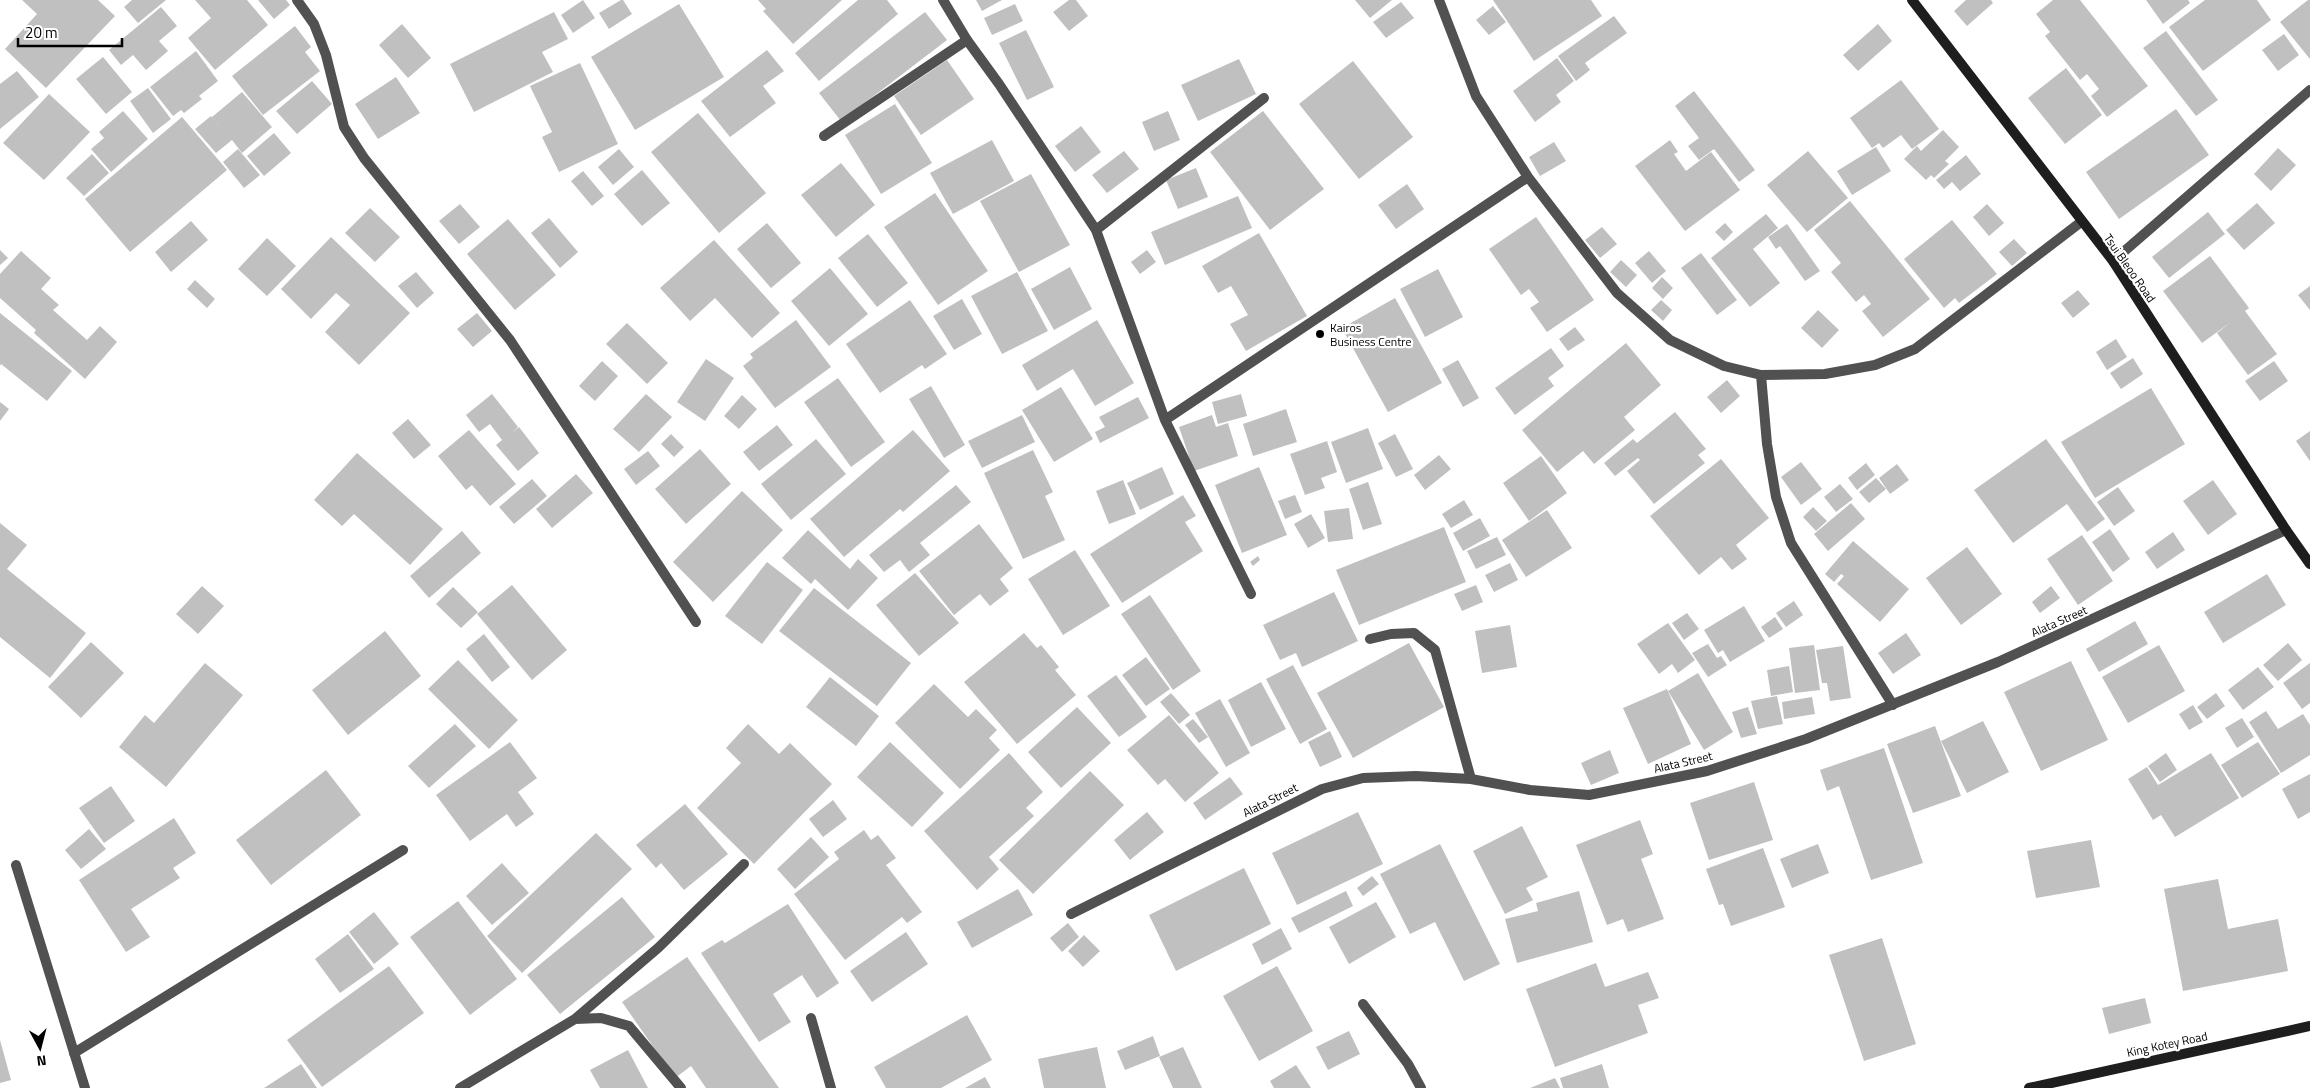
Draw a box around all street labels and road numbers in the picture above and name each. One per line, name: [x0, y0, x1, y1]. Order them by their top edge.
street label: Tsui Bleoo Road: [2099, 230, 2161, 306]
street label: Alata Street: [2028, 600, 2091, 642]
street label: Alata Street: [1652, 746, 1715, 778]
street label: Alata Street: [1239, 778, 1302, 822]
street label: King Kotey Road: [2125, 1026, 2209, 1062]

